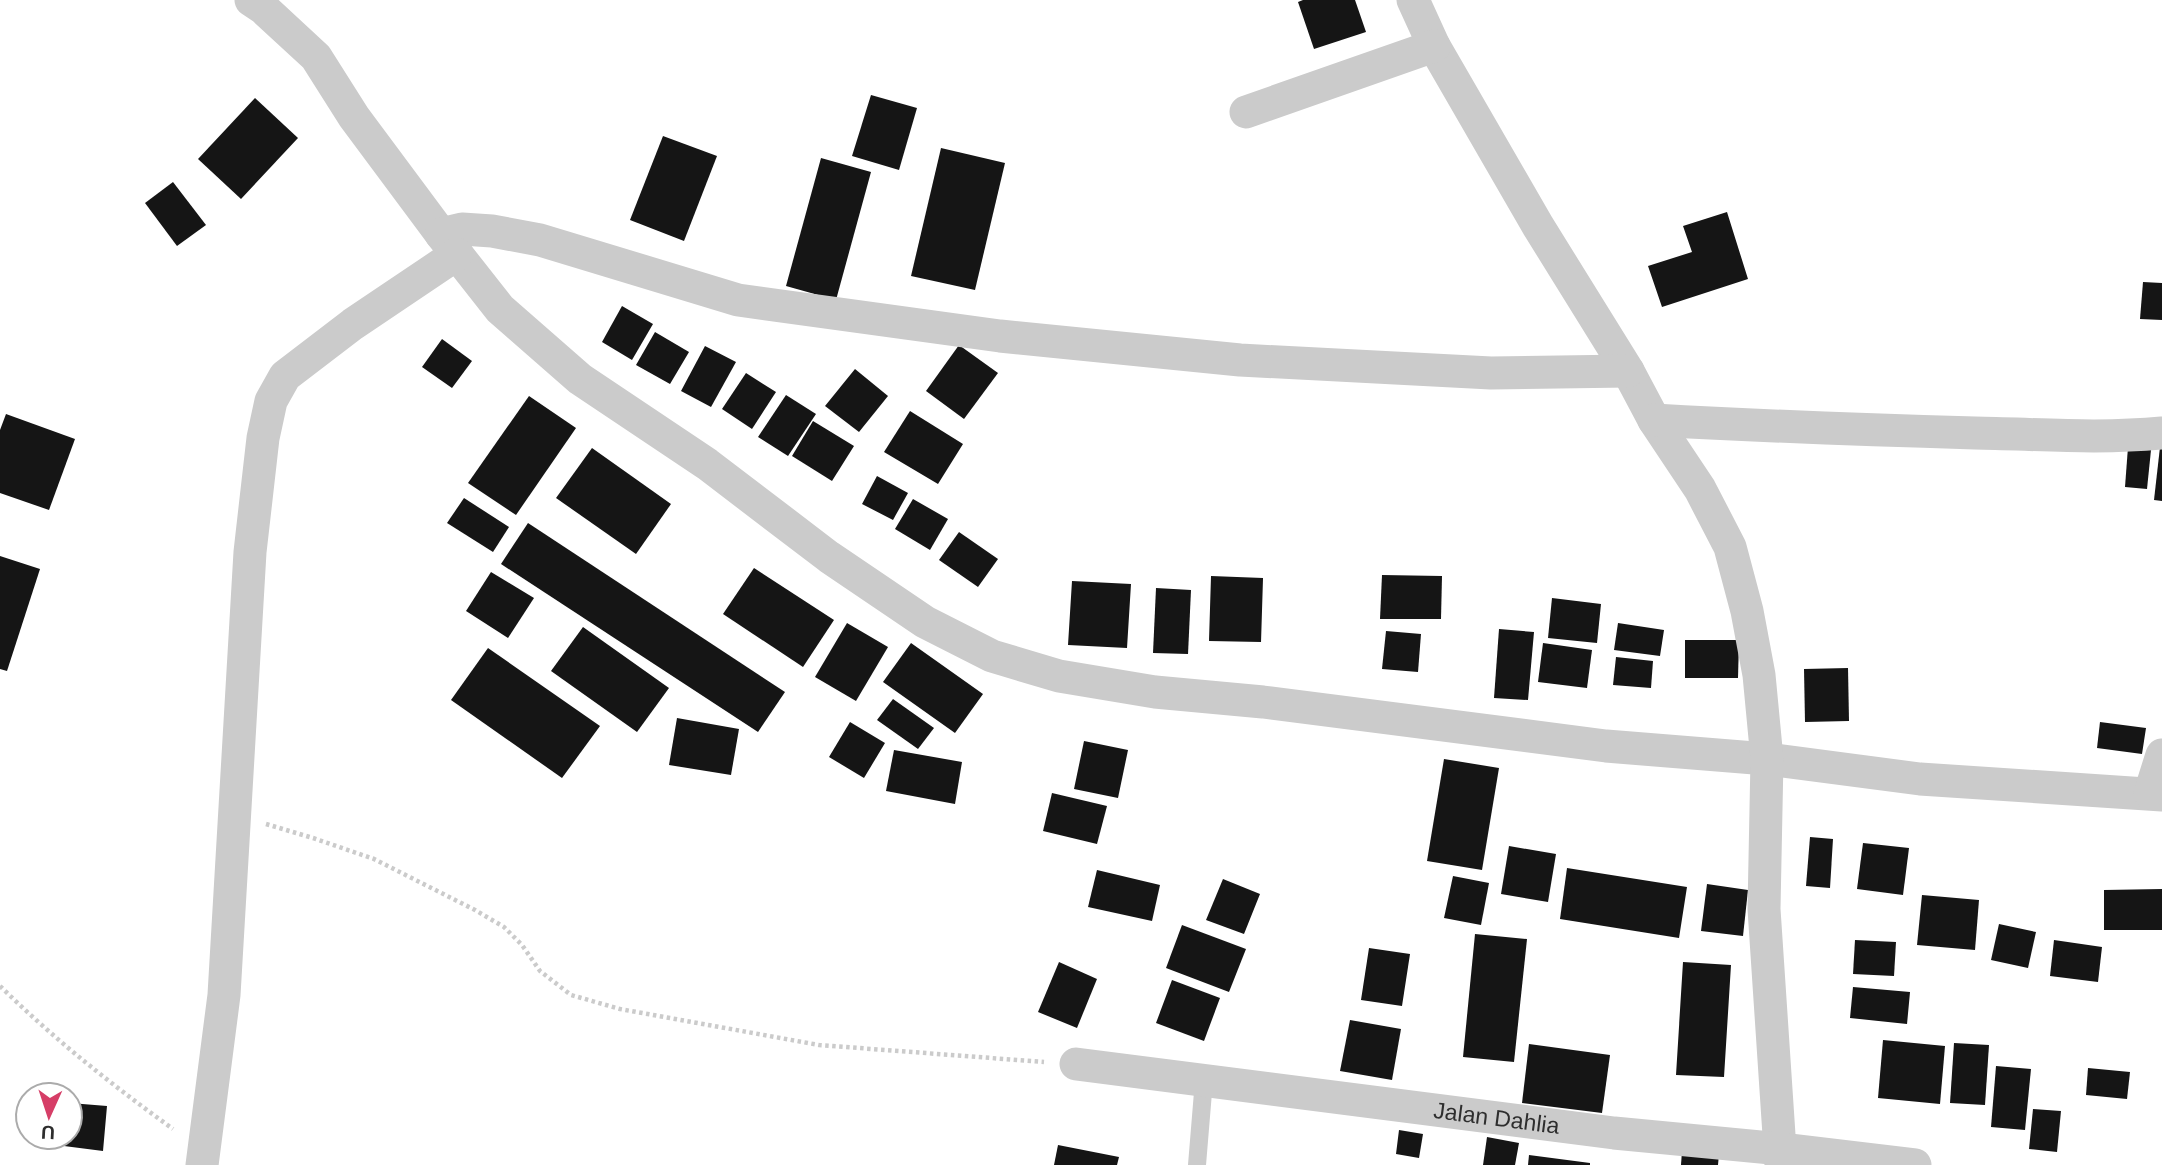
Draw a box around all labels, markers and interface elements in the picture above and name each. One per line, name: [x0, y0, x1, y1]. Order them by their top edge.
north arrow: [14, 1081, 84, 1151]
street label: Jalan Dahlia: [1432, 1097, 1561, 1139]
text: U: [41, 1122, 56, 1143]

